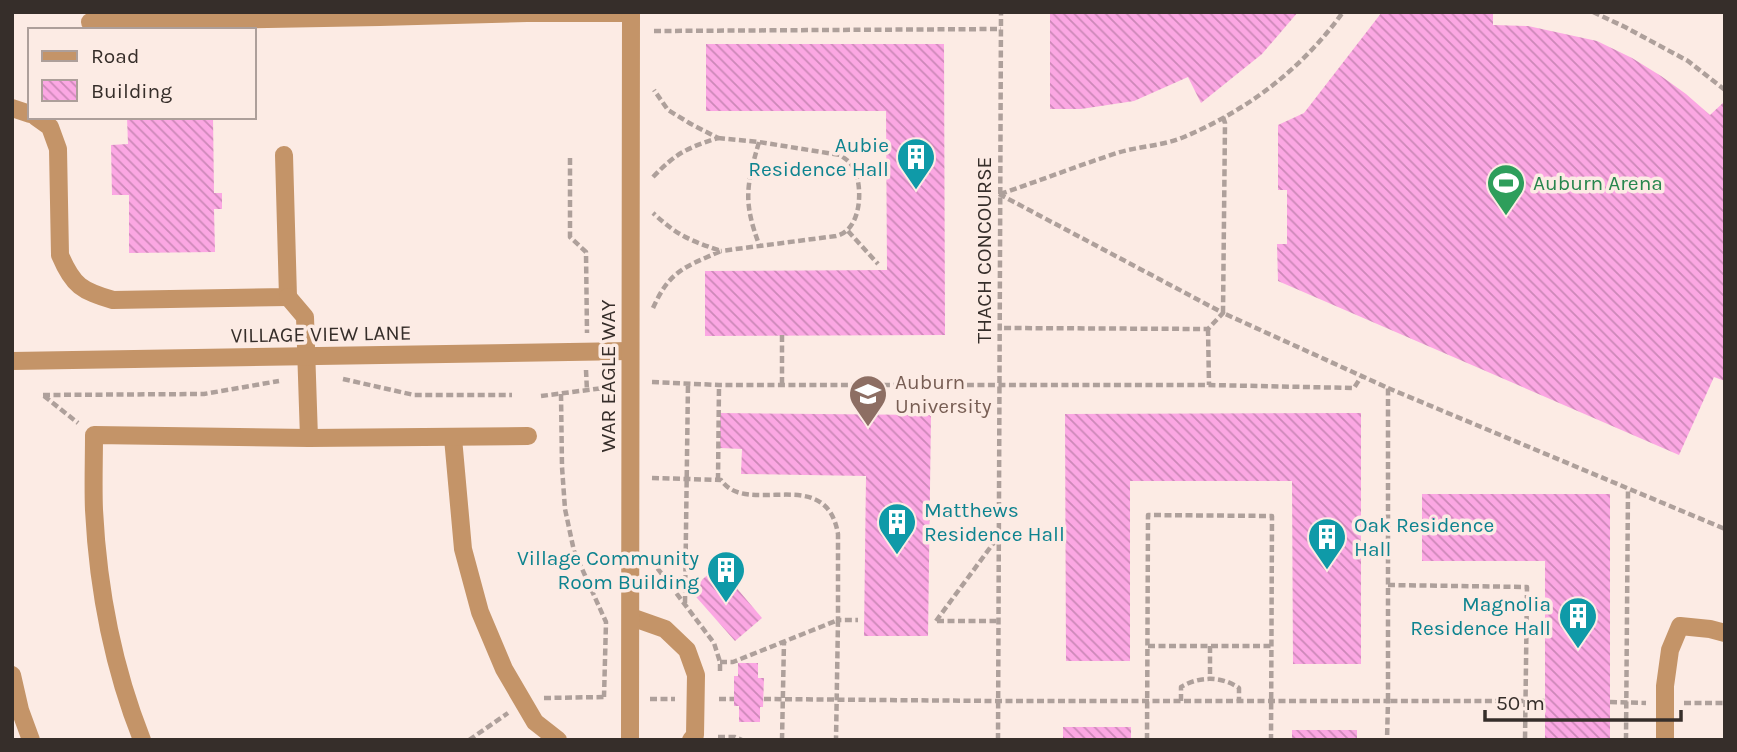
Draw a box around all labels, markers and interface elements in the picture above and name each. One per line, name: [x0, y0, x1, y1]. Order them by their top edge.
legend: [28, 28, 256, 119]
text: Road: [91, 44, 139, 68]
text: Building: [91, 79, 172, 103]
place label: Aubie Residence Hall: [748, 133, 889, 181]
building icon: Aubie Residence Hall: [895, 136, 937, 191]
street label: THACH CONCOURSE: [972, 157, 996, 343]
sports icon: Auburn Arena: [1485, 162, 1527, 217]
place label: Auburn Arena: [1533, 171, 1663, 195]
street label: WAR EAGLE WAY: [596, 299, 620, 453]
street label: VILLAGE VIEW LANE: [230, 320, 412, 348]
place label: Auburn University: [895, 370, 992, 418]
school or university icon: Auburn University: [847, 373, 889, 428]
place label: Matthews Residence Hall: [924, 498, 1065, 546]
building icon: Matthews Residence Hall: [876, 501, 918, 556]
place label: Oak Residence Hall: [1354, 513, 1494, 561]
building icon: Oak Residence Hall: [1306, 516, 1348, 571]
place label: Village Community Room Building: [517, 546, 699, 594]
building icon: Village Community Room Building: [705, 549, 747, 604]
place label: Magnolia Residence Hall: [1410, 592, 1551, 640]
building icon: Magnolia Residence Hall: [1557, 595, 1599, 650]
scale bar: [1485, 678, 1681, 722]
text: 50 m: [1496, 691, 1545, 715]

